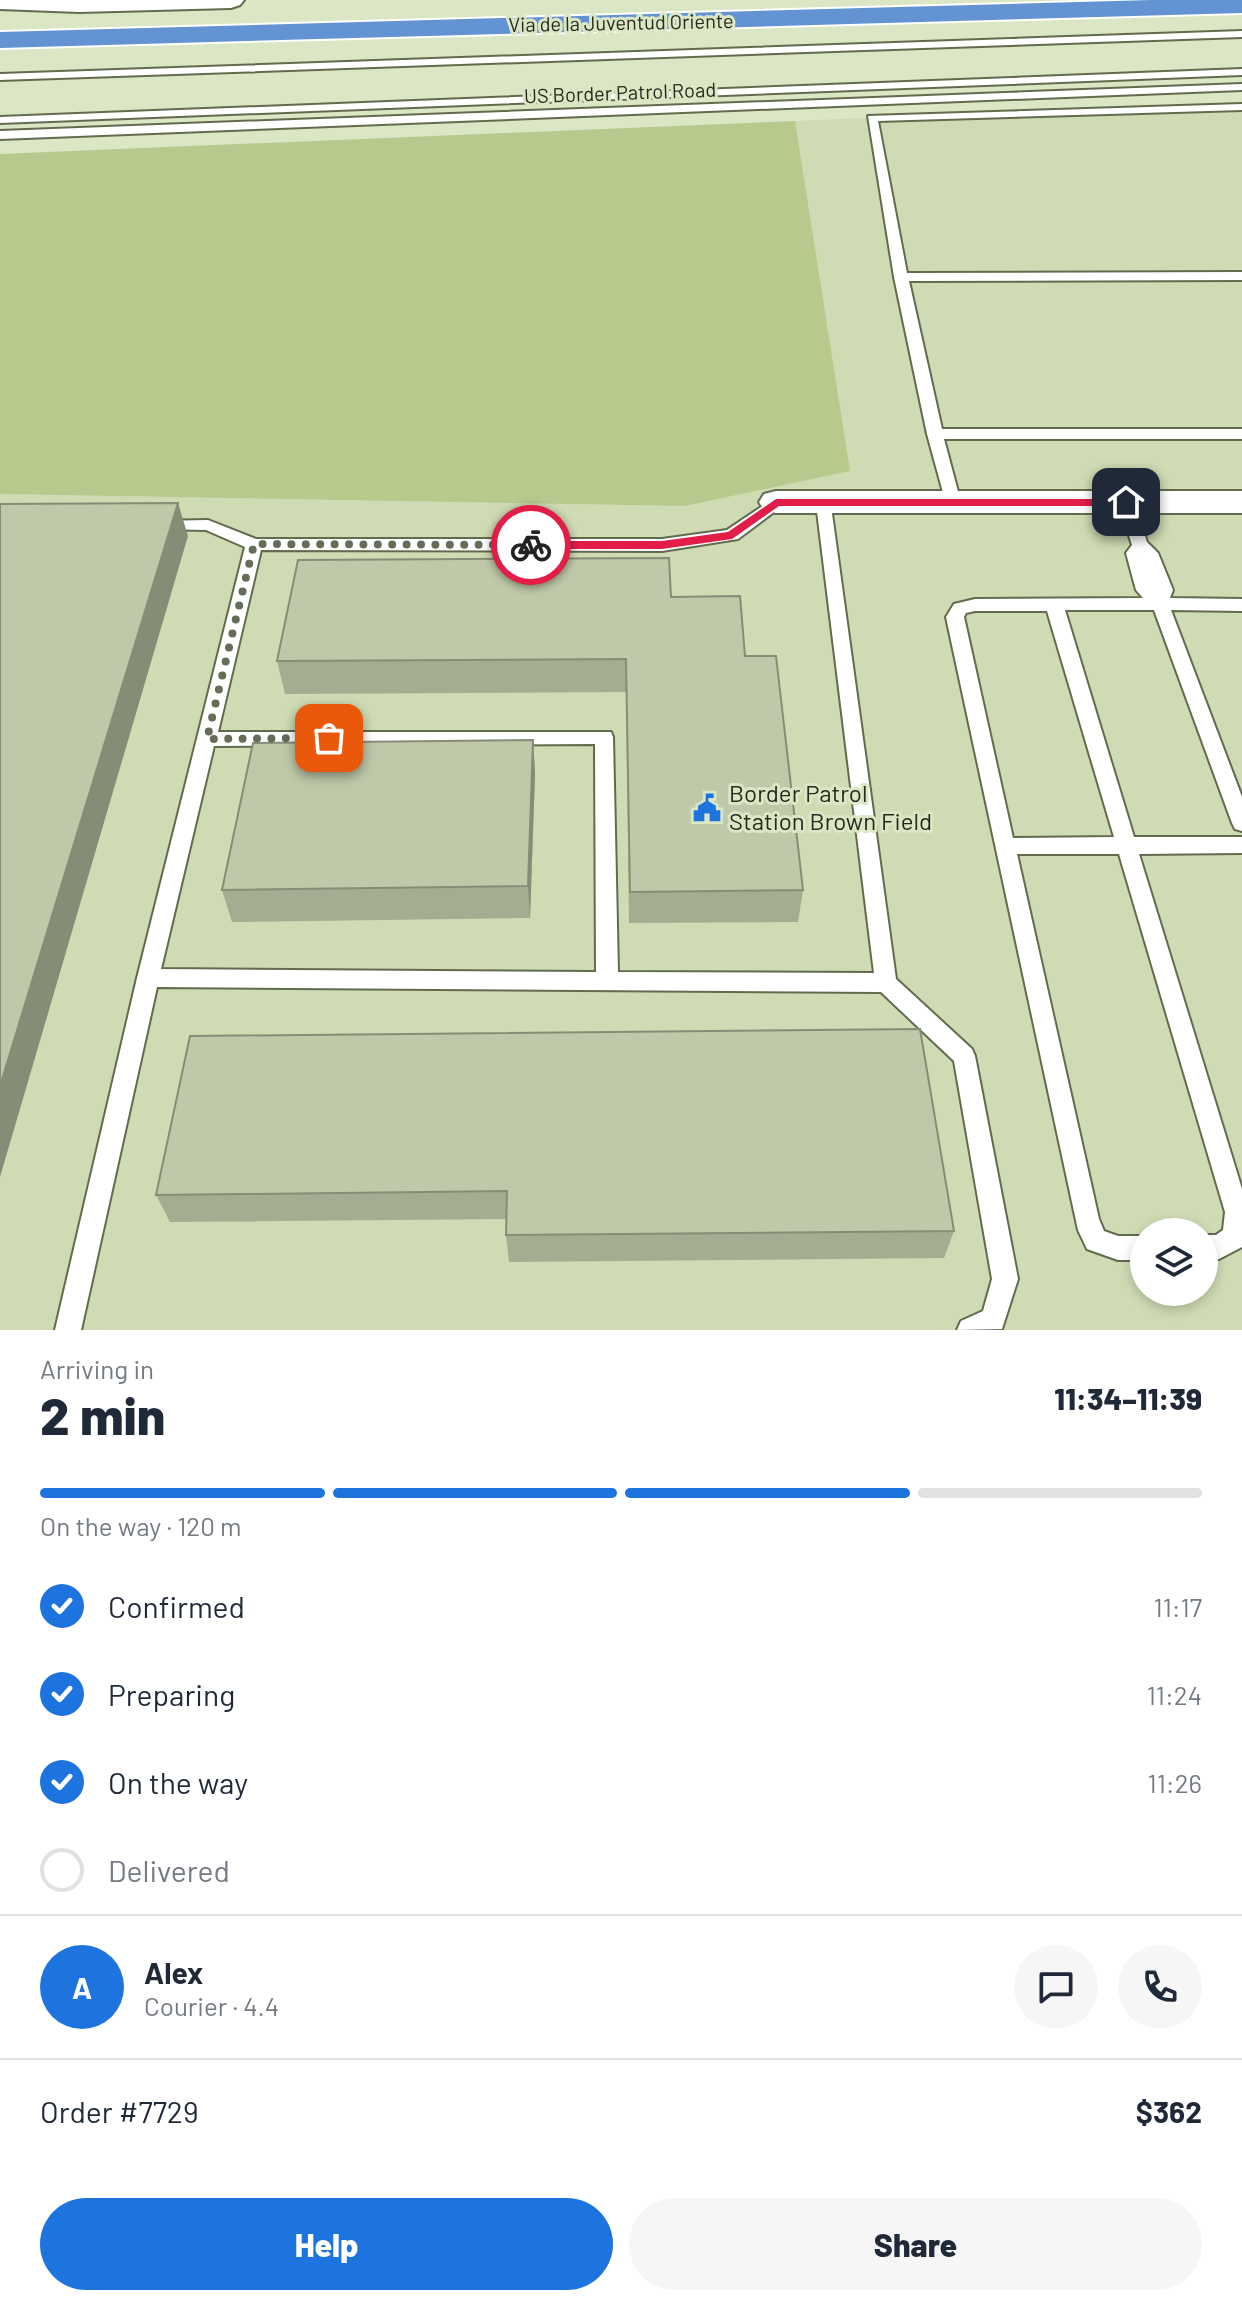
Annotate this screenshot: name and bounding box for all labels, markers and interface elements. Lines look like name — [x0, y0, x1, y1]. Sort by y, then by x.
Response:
street label: Via de la Juventud Oriente — [508, 8, 734, 36]
street label: US Border Patrol Road — [523, 77, 716, 107]
pin — [1092, 468, 1160, 536]
icon: home — [1104, 480, 1148, 524]
courier — [491, 505, 571, 585]
icon: bike — [509, 523, 553, 567]
pin — [295, 704, 363, 772]
icon: bag — [307, 716, 351, 760]
place label: Border Patrol Station Brown Field — [729, 778, 932, 835]
public building icon: Border Patrol Station Brown Field — [692, 793, 722, 823]
map controls — [1130, 1218, 1218, 1306]
button: layers — [1130, 1218, 1218, 1306]
text: Arriving in — [40, 1353, 154, 1384]
text: 11:34–11:39 — [1054, 1380, 1202, 1416]
text: 2 min — [40, 1383, 165, 1445]
text: On the way · 120 m — [40, 1510, 242, 1541]
icon: check — [40, 1584, 84, 1628]
text: Confirmed — [108, 1588, 245, 1624]
text: 11:17 — [1154, 1591, 1202, 1622]
icon: check — [40, 1672, 84, 1716]
text: Preparing — [108, 1676, 235, 1712]
text: 11:24 — [1147, 1679, 1202, 1710]
icon: check — [40, 1760, 84, 1804]
text: On the way — [108, 1764, 248, 1800]
text: 11:26 — [1148, 1767, 1202, 1798]
text: Delivered — [108, 1852, 230, 1888]
button: chat — [1014, 1945, 1098, 2029]
button: phone — [1118, 1945, 1202, 2029]
text: Alex — [144, 1954, 203, 1990]
text: A — [72, 1969, 92, 2005]
text: Courier · 4.4 — [144, 1990, 279, 2021]
text: Order #7729 — [40, 2093, 199, 2129]
text: $362 — [1136, 2093, 1202, 2129]
button: Help — [40, 2198, 613, 2290]
button: Share — [629, 2198, 1202, 2290]

